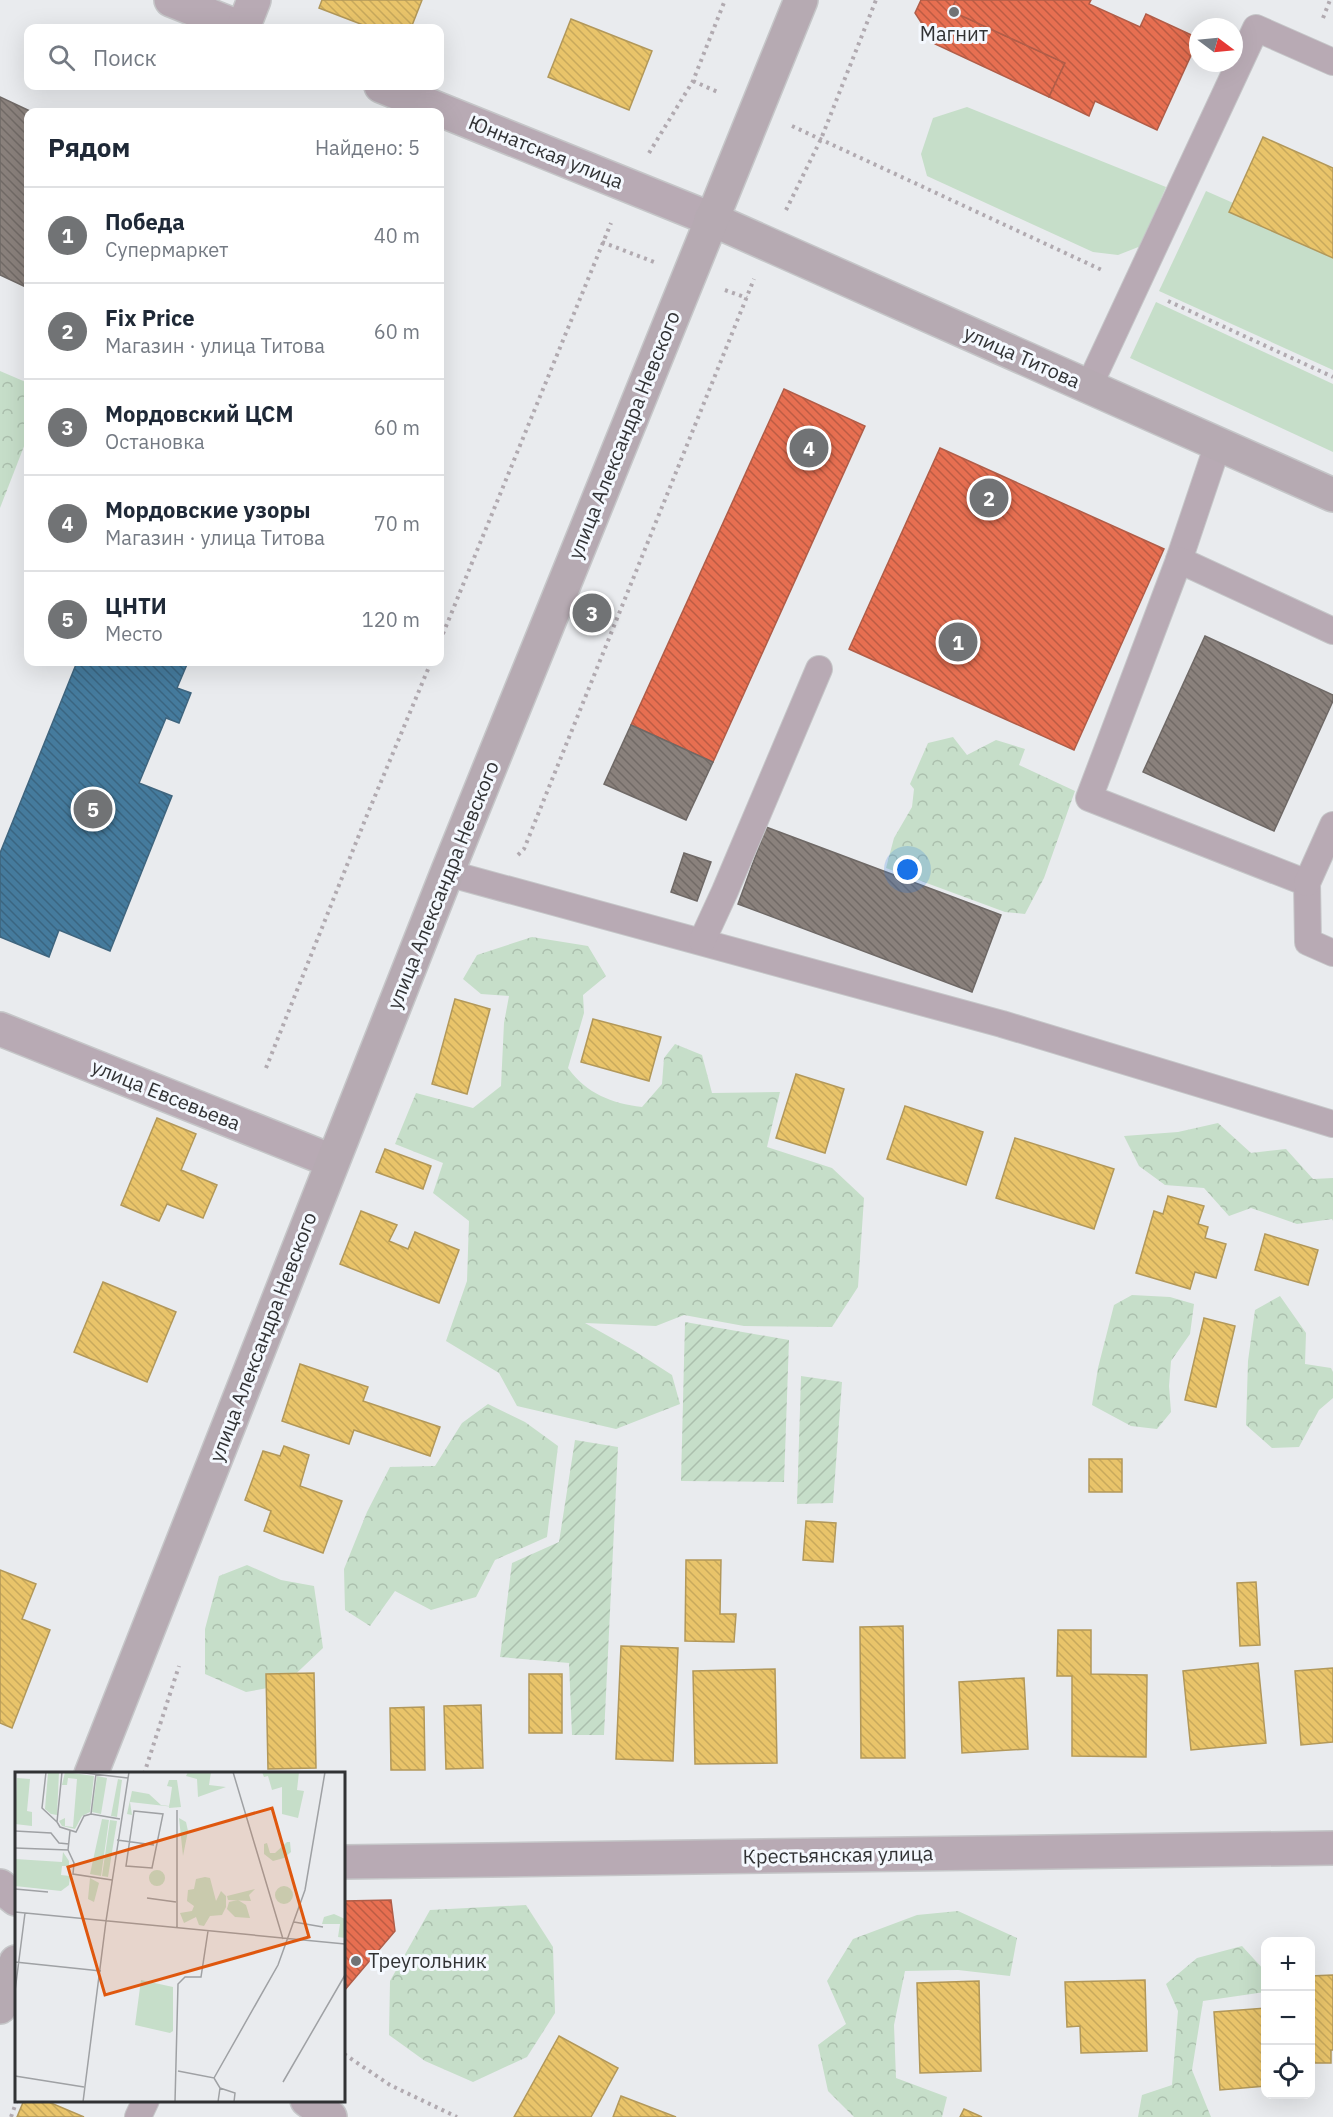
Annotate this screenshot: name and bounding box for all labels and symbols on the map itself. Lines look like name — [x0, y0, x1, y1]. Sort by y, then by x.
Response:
marker: Магнит — [947, 5, 961, 19]
north arrow — [1189, 18, 1243, 72]
place label: Магнит — [920, 20, 989, 47]
street label: Юннатская улица — [465, 108, 628, 195]
street label: улица Александра Невского — [561, 307, 686, 563]
street label: улица Титова — [960, 319, 1085, 394]
pin: 4 — [790, 426, 828, 470]
pin: 2 — [970, 476, 1008, 520]
pin: 3 — [572, 590, 612, 636]
pin: 1 — [938, 620, 978, 664]
street label: улица Александра Невского — [380, 757, 505, 1013]
pin: 5 — [74, 786, 112, 832]
your location — [893, 855, 922, 884]
street label: улица Евсевьева — [88, 1052, 245, 1137]
street label: улица Александра Невского — [202, 1208, 323, 1466]
inset map — [15, 1772, 345, 2102]
street label: Крестьянская улица — [742, 1839, 934, 1870]
place label: Треугольник — [368, 1947, 487, 1974]
marker: Треугольник — [349, 1954, 363, 1968]

